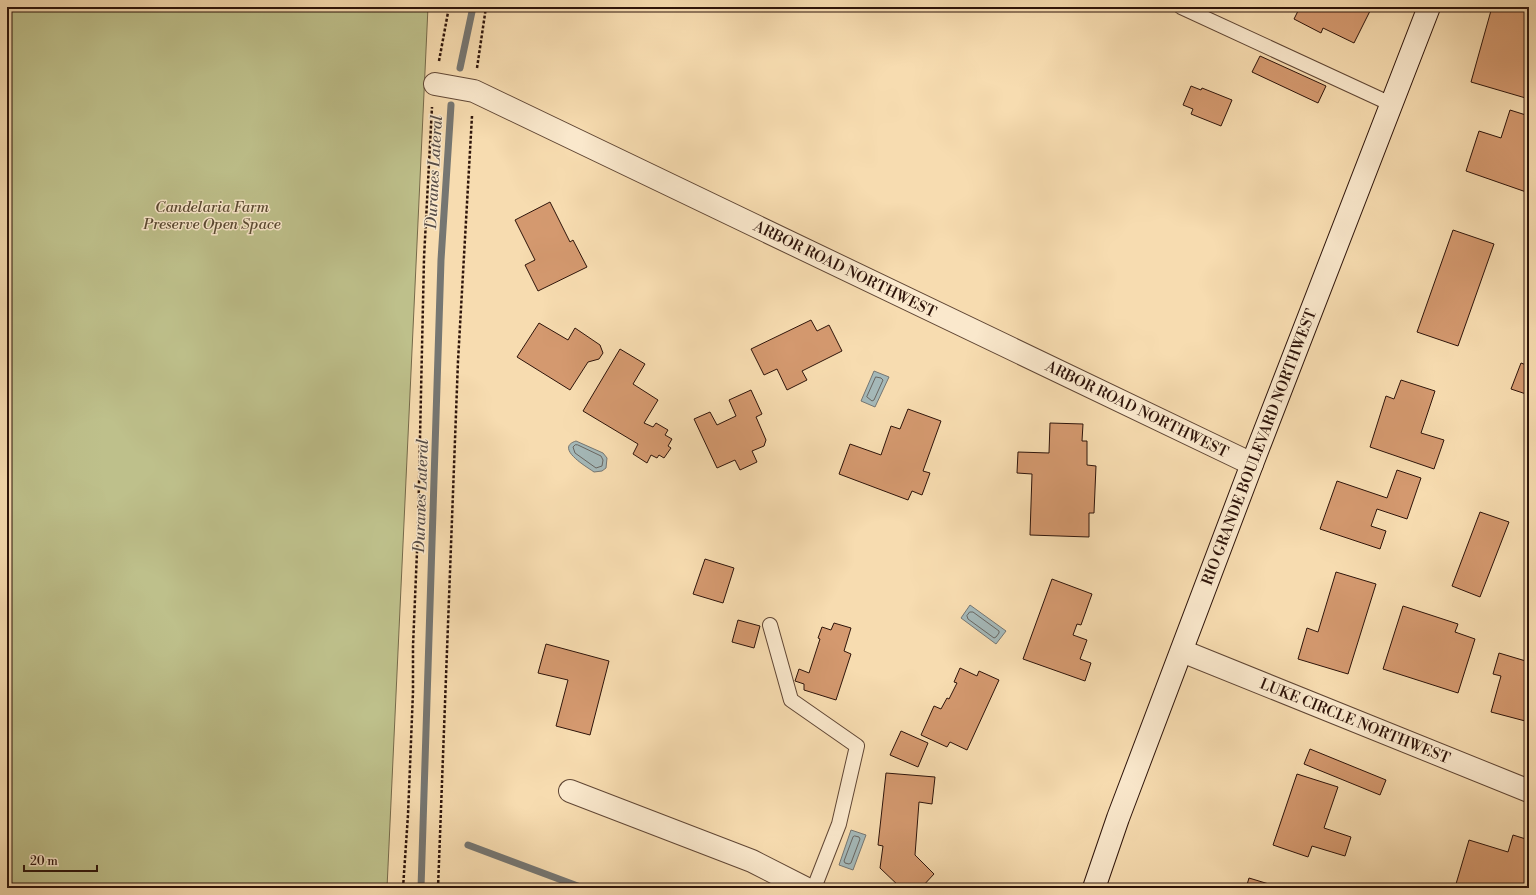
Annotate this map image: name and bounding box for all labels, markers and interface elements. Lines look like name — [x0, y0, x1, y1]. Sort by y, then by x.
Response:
water label: Duranes Lateral — [421, 114, 447, 230]
park label: Candelaria Farm Preserve Open Space — [142, 198, 281, 234]
street label: ARBOR ROAD NORTHWEST — [749, 216, 940, 322]
street label: RIO GRANDE BOULEVARD NORTHWEST — [1198, 306, 1321, 588]
street label: ARBOR ROAD NORTHWEST — [1041, 356, 1232, 462]
water label: Duranes Lateral — [409, 438, 433, 554]
street label: LUKE CIRCLE NORTHWEST — [1257, 675, 1453, 769]
scale bar — [24, 847, 97, 873]
text: 20 m — [30, 854, 58, 869]

